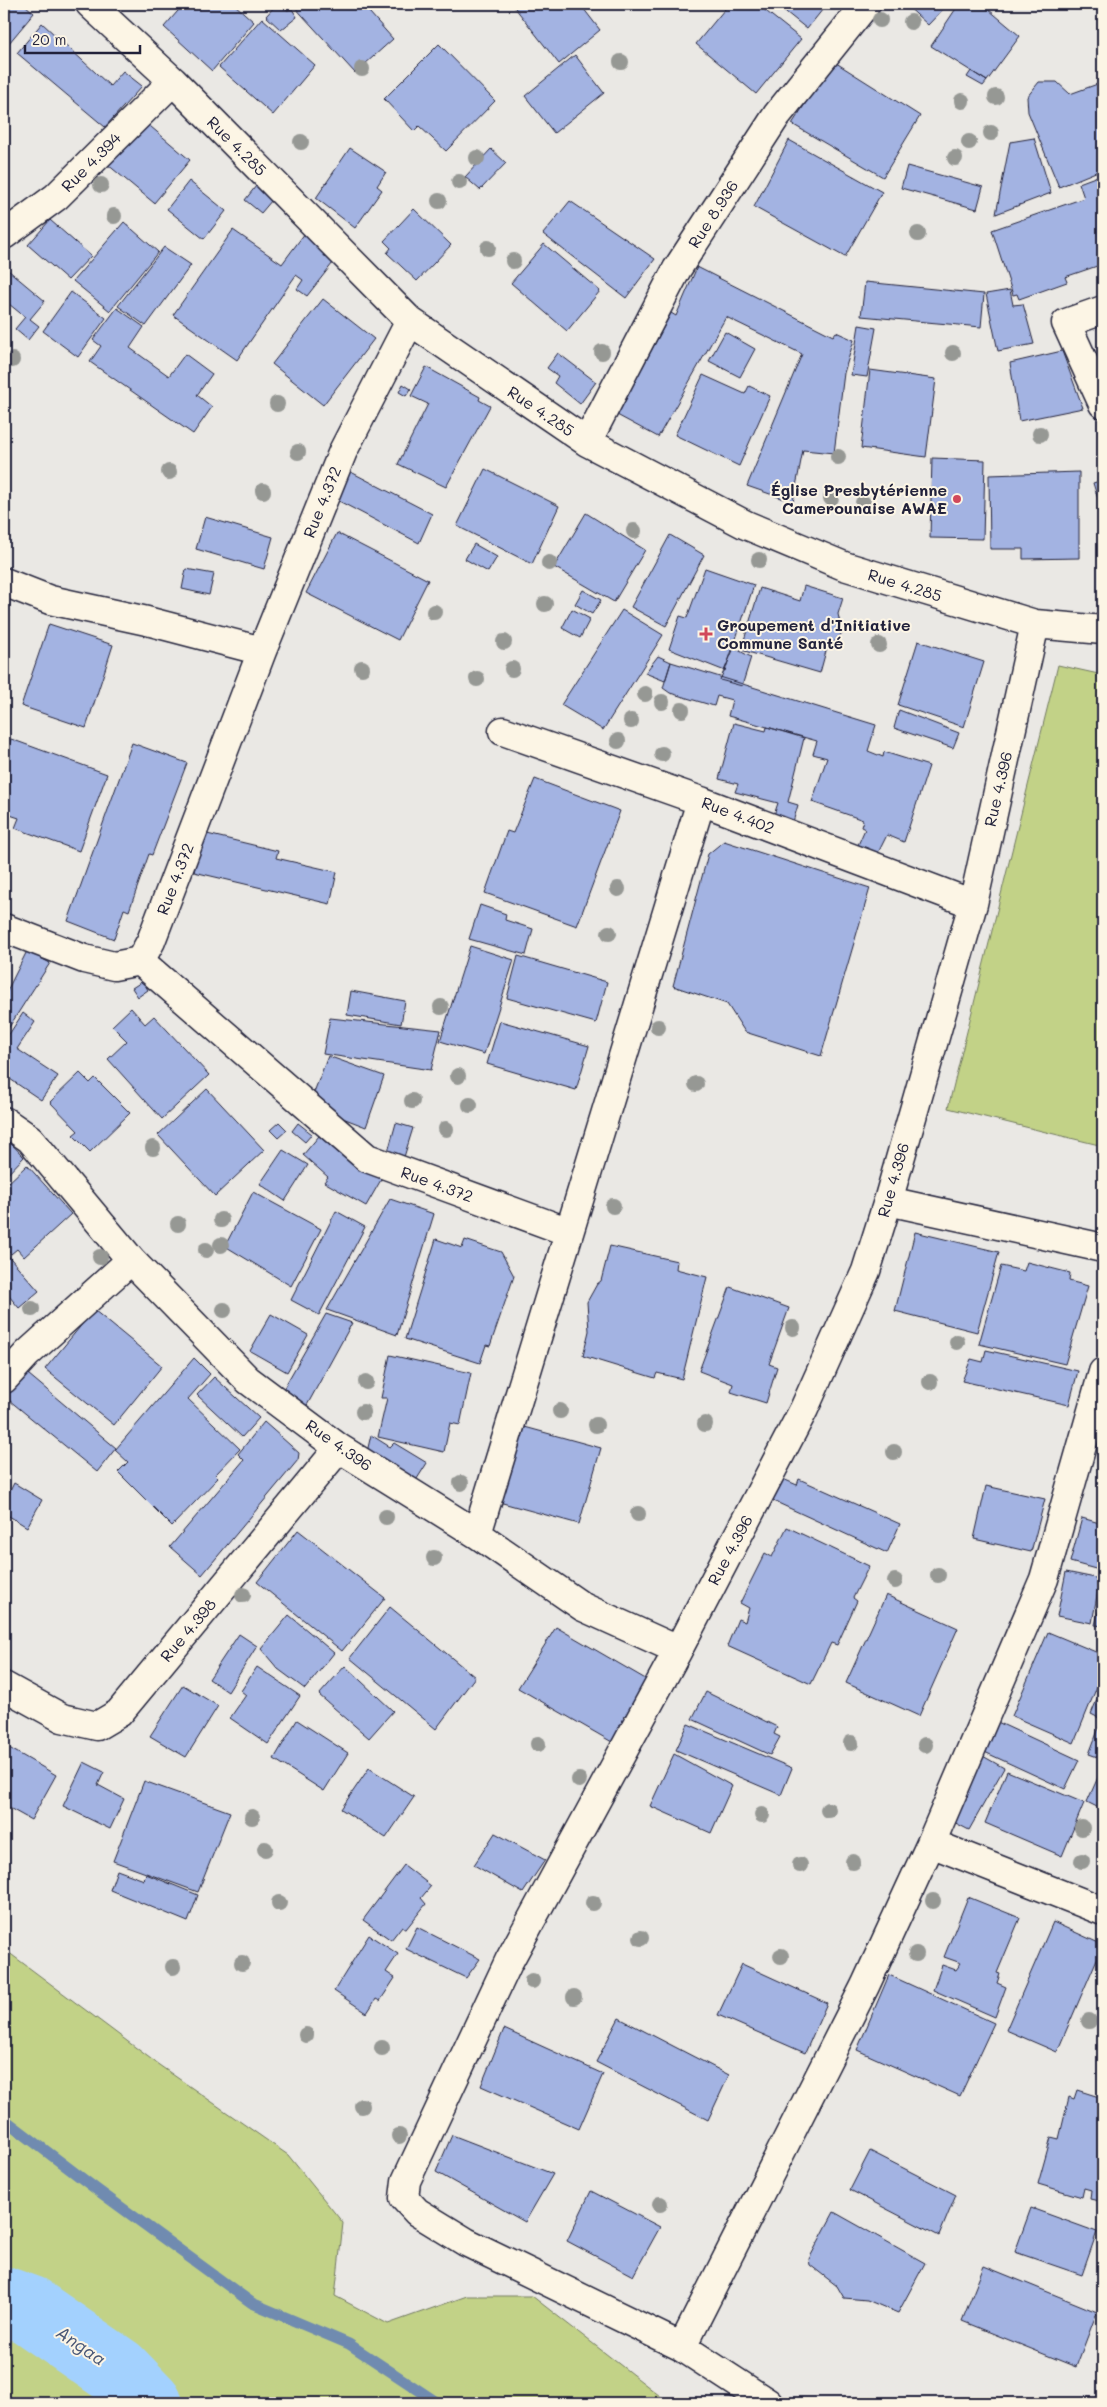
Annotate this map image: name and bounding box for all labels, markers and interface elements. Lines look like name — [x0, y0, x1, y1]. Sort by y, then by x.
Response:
scale bar — [25, 22, 140, 54]
text: 20 m — [32, 29, 66, 49]
street label: Rue 4.285 — [203, 111, 272, 180]
street label: Rue 4.394 — [56, 127, 126, 196]
street label: Rue 8.936 — [683, 176, 742, 252]
street label: Rue 4.285 — [504, 381, 579, 441]
street label: Rue 4.372 — [298, 463, 345, 541]
place label: Église Presbytérienne Camerounaise AWAE — [771, 479, 947, 518]
marker: Église Presbytérienne Camerounaise AWAE — [951, 493, 963, 505]
street label: Rue 4.285 — [866, 563, 945, 606]
place label: Groupement d'Initiative Commune Santé — [717, 614, 911, 653]
marker: Groupement d'Initiative Commune Santé — [699, 627, 713, 641]
street label: Rue 4.396 — [979, 749, 1016, 829]
street label: Rue 4.402 — [699, 791, 778, 838]
street label: Rue 4.372 — [151, 840, 198, 918]
street label: Rue 4.396 — [872, 1140, 913, 1220]
street label: Rue 4.372 — [398, 1161, 476, 1206]
street label: Rue 4.396 — [302, 1414, 377, 1475]
street label: Rue 4.396 — [702, 1511, 757, 1589]
street label: Rue 4.398 — [155, 1593, 221, 1666]
water label: Angaa — [52, 2320, 111, 2371]

